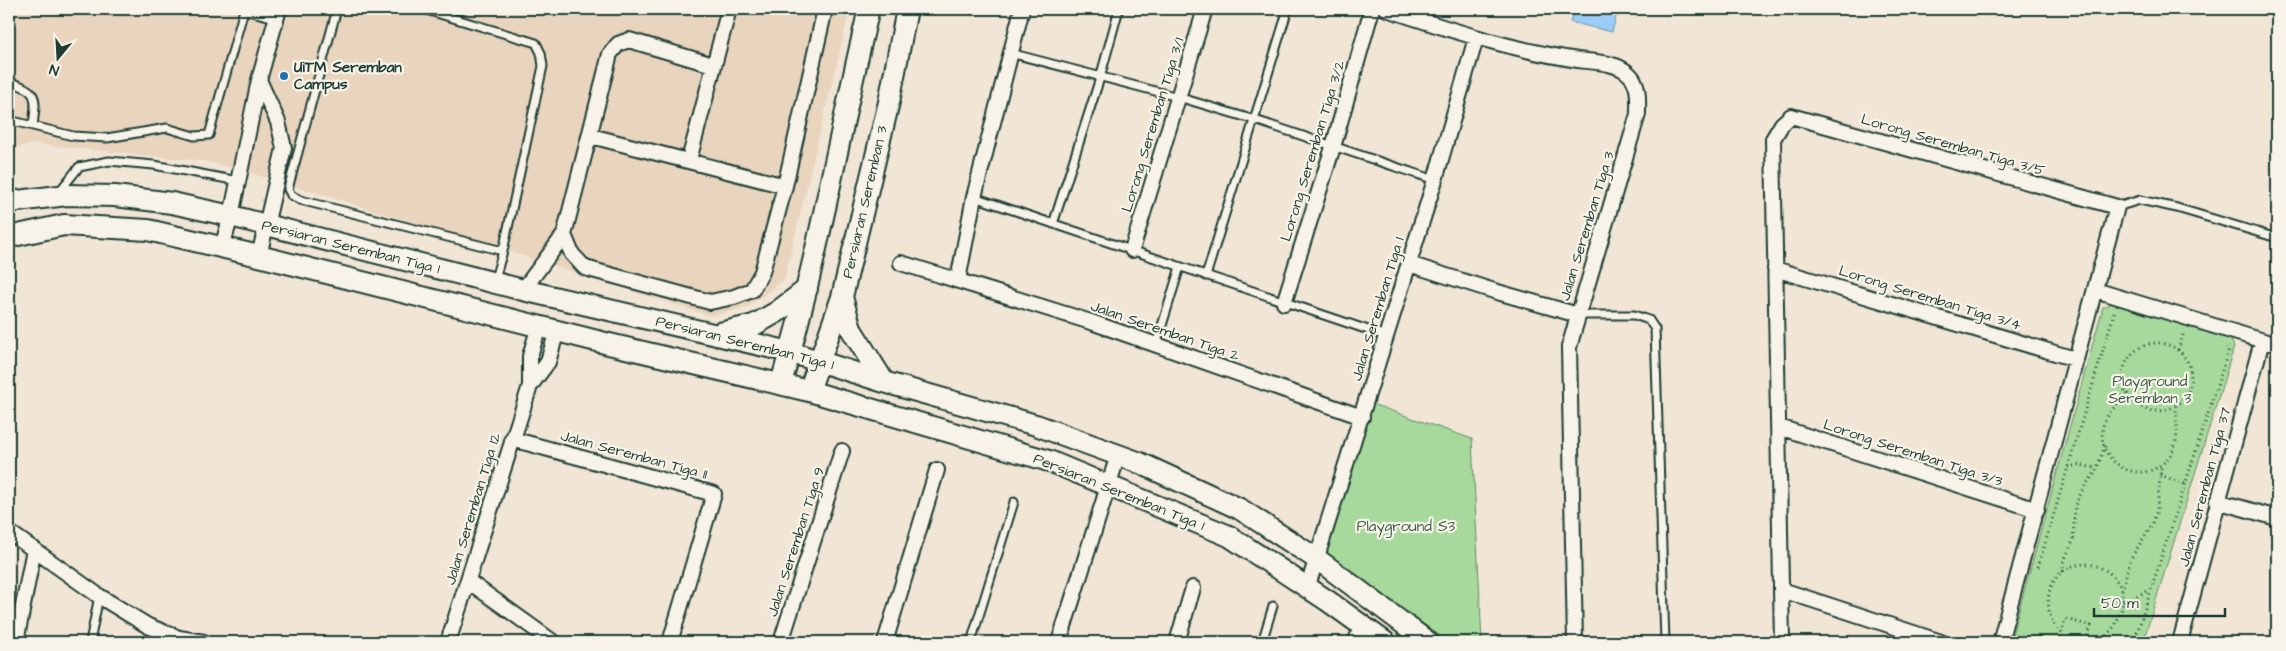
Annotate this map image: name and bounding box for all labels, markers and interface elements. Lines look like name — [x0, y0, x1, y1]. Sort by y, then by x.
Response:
north arrow — [32, 32, 82, 82]
street label: Lorong Seremban Tiga 3/1 — [1116, 35, 1191, 215]
place label: UiTM Seremban Campus — [294, 57, 402, 95]
text: N — [47, 58, 62, 80]
street label: Lorong Seremban Tiga 3/2 — [1275, 58, 1352, 244]
marker: UiTM Seremban Campus — [278, 70, 290, 82]
street label: Lorong Seremban Tiga 3/5 — [1858, 109, 2048, 182]
street label: Persiaran Seremban 3 — [837, 123, 893, 280]
street label: Jalan Seremban Tiga 3 — [1554, 148, 1621, 304]
street label: Persiaran Seremban Tiga 1 — [259, 215, 442, 280]
street label: Jalan Seremban Tiga 1 — [1346, 234, 1411, 384]
street label: Lorong Seremban Tiga 3/4 — [1836, 260, 2024, 337]
street label: Jalan Seremban Tiga 2 — [1087, 296, 1243, 367]
street label: Persiaran Seremban Tiga 1 — [653, 311, 836, 376]
park label: Playground Seremban 3 — [2108, 371, 2192, 409]
street label: Jalan Seremban Tiga 37 — [2174, 405, 2237, 569]
street label: Lorong Seremban Tiga 3/3 — [1820, 414, 2006, 493]
street label: Jalan Seremban Tiga 11 — [558, 425, 710, 486]
street label: Jalan Seremban Tiga 12 — [440, 430, 507, 588]
street label: Persiaran Seremban Tiga 1 — [1030, 448, 1208, 537]
street label: Jalan Seremban Tiga 9 — [762, 465, 831, 620]
park label: Playground S3 — [1357, 516, 1456, 538]
scale bar — [2094, 586, 2225, 618]
text: 50 m — [2101, 593, 2139, 614]

